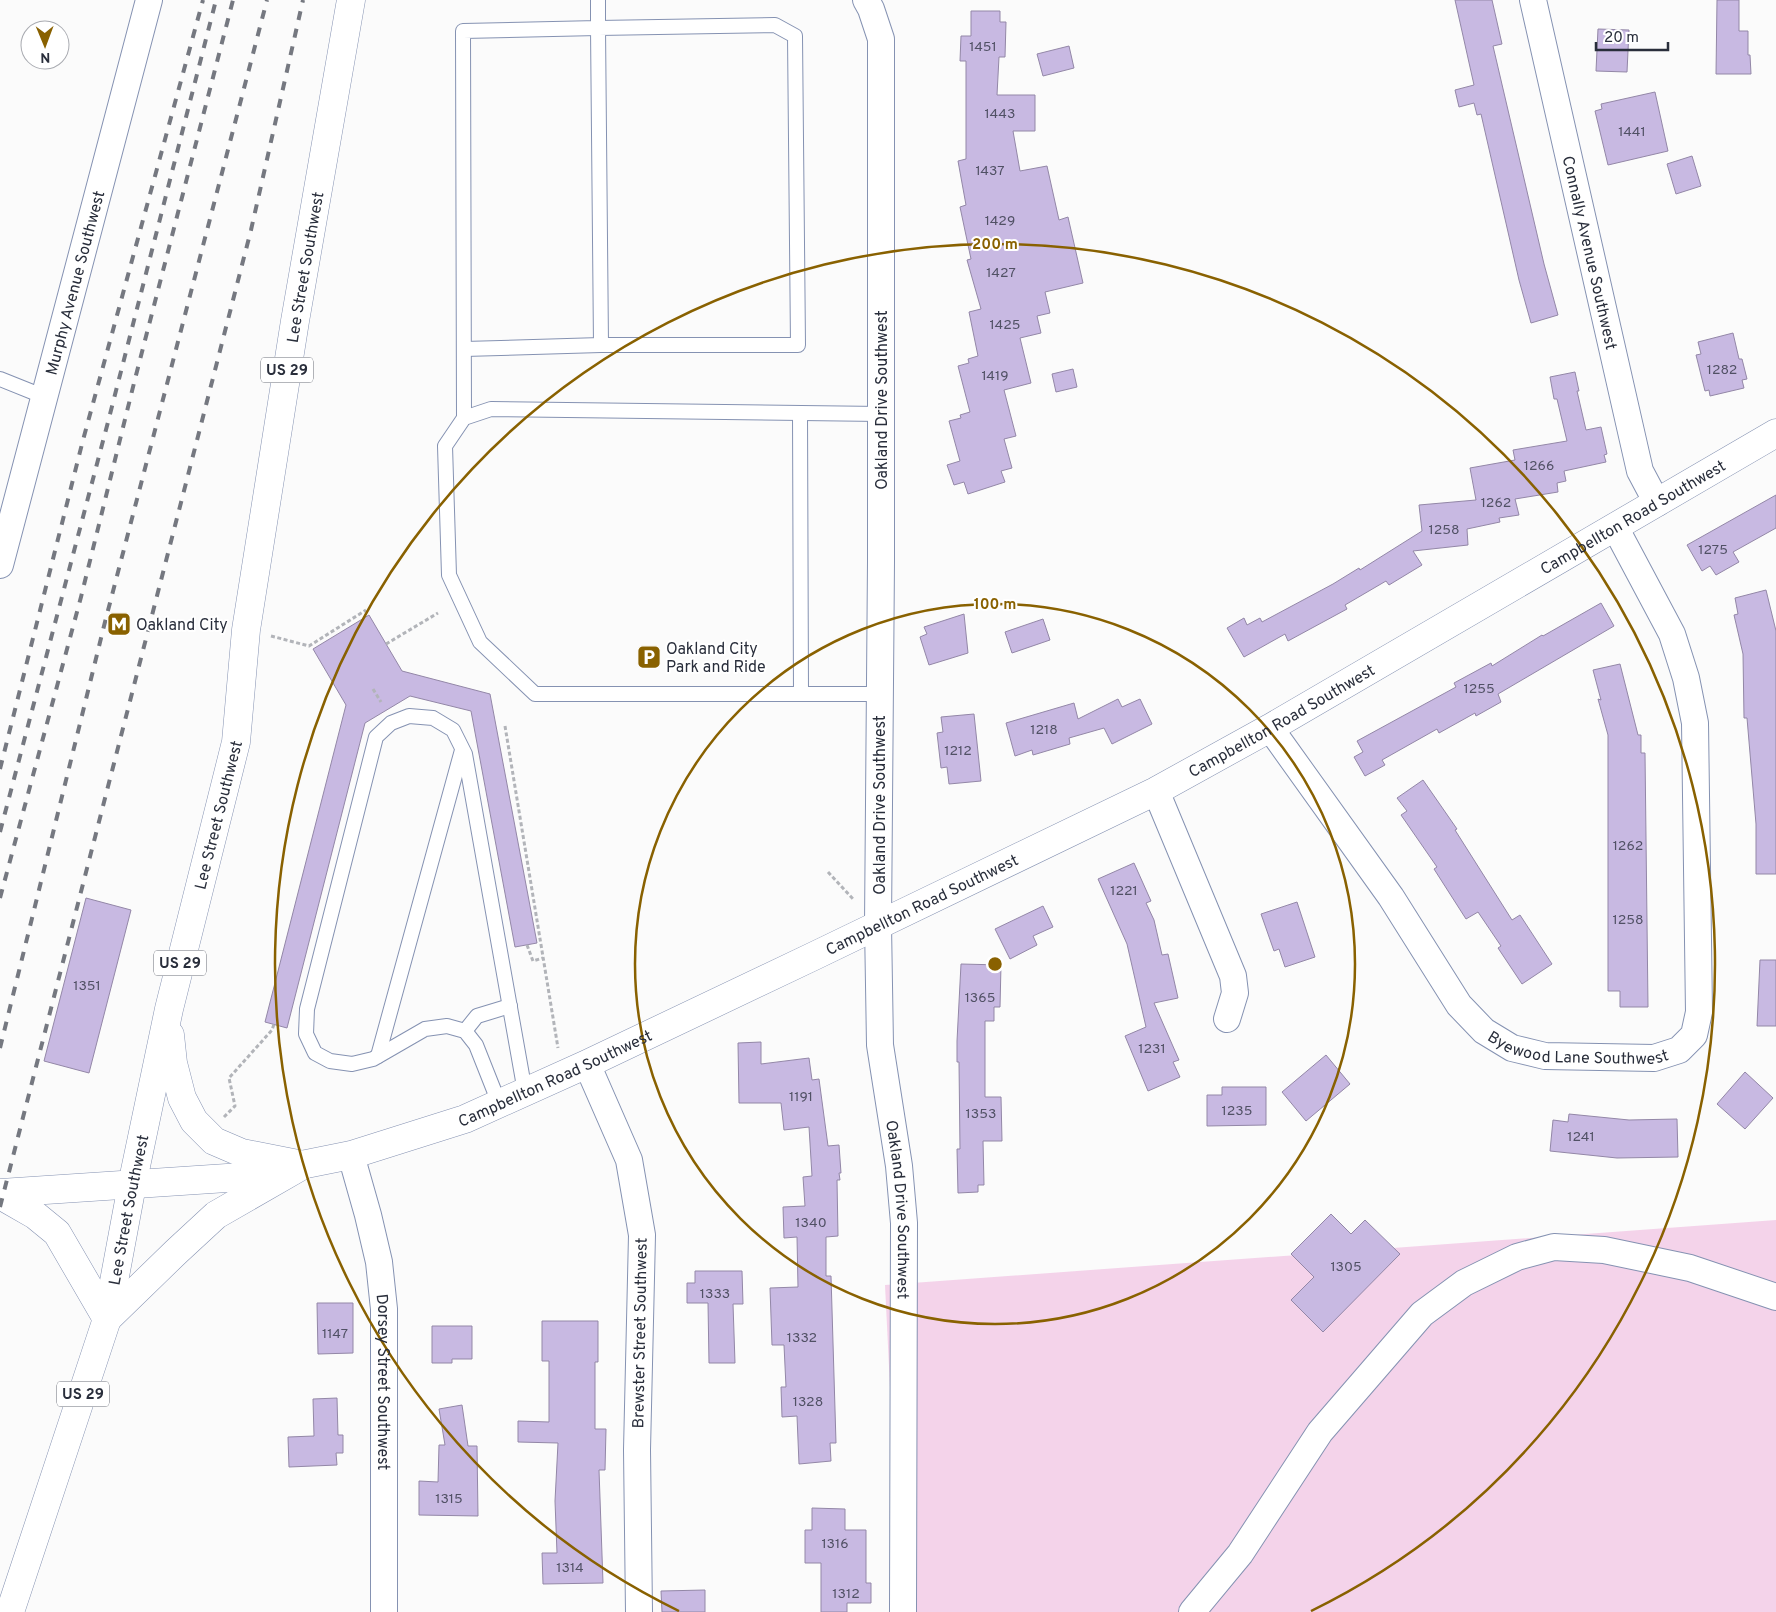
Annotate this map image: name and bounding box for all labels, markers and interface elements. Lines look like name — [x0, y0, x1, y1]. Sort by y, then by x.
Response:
north arrow — [20, 20, 70, 70]
scale bar — [1596, 20, 1668, 52]
text: 20 m — [1604, 29, 1639, 48]
house number: 1451 — [969, 39, 997, 56]
text: N — [40, 48, 50, 65]
house number: 1443 — [985, 106, 1015, 123]
house number: 1441 — [1618, 124, 1646, 141]
street label: Connally Avenue Southwest — [1557, 154, 1620, 352]
house number: 1437 — [975, 163, 1005, 180]
street label: Murphy Avenue Southwest — [42, 189, 110, 378]
street label: Lee Street Southwest — [284, 190, 329, 345]
house number: 1429 — [985, 213, 1015, 230]
text: 200 m — [972, 236, 1018, 255]
house number: 1427 — [986, 265, 1016, 282]
street label: Oakland Drive Southwest — [873, 310, 893, 490]
house number: 1425 — [990, 317, 1020, 334]
road number: US 29 — [261, 358, 313, 382]
house number: 1282 — [1707, 362, 1737, 379]
house number: 1419 — [981, 368, 1009, 385]
street label: Campbellton Road Southwest — [1537, 457, 1730, 580]
house number: 1266 — [1524, 458, 1554, 475]
house number: 1262 — [1481, 495, 1511, 512]
house number: 1258 — [1428, 522, 1460, 539]
house number: 1275 — [1698, 542, 1728, 559]
text: 100 m — [974, 596, 1016, 615]
metro station icon: Oakland City — [106, 611, 132, 637]
place label: Oakland City — [136, 616, 228, 636]
place label: Oakland City Park and Ride — [666, 640, 766, 678]
parking icon: Oakland City Park and Ride — [636, 644, 662, 670]
street label: Campbellton Road Southwest — [1185, 661, 1379, 783]
house number: 1255 — [1463, 681, 1495, 698]
street label: Oakland Drive Southwest — [871, 715, 891, 895]
house number: 1218 — [1030, 722, 1058, 739]
street label: Lee Street Southwest — [191, 739, 248, 892]
house number: 1212 — [944, 743, 972, 760]
house number: 1262 — [1613, 838, 1643, 855]
street label: Campbellton Road Southwest — [823, 851, 1022, 961]
house number: 1221 — [1110, 883, 1138, 900]
house number: 1258 — [1612, 912, 1644, 929]
road number: US 29 — [154, 950, 206, 976]
centre of rings — [986, 955, 1004, 973]
house number: 1351 — [73, 978, 101, 995]
house number: 1365 — [965, 990, 995, 1007]
street label: Campbellton Road Southwest — [456, 1026, 656, 1133]
street label: Byewood Lane Southwest — [1483, 1028, 1671, 1070]
house number: 1231 — [1138, 1041, 1166, 1058]
house number: 1191 — [789, 1089, 813, 1106]
house number: 1235 — [1222, 1103, 1252, 1120]
house number: 1353 — [966, 1106, 996, 1123]
street label: Oakland Drive Southwest — [880, 1119, 912, 1299]
house number: 1241 — [1567, 1129, 1595, 1146]
street label: Lee Street Southwest — [106, 1133, 154, 1287]
house number: 1340 — [795, 1215, 827, 1232]
street label: Brewster Street Southwest — [629, 1237, 653, 1429]
house number: 1305 — [1330, 1259, 1362, 1276]
house number: 1333 — [700, 1286, 730, 1303]
street label: Dorsey Street Southwest — [370, 1293, 392, 1470]
house number: 1147 — [322, 1326, 348, 1343]
house number: 1332 — [787, 1330, 817, 1347]
road number: US 29 — [57, 1382, 109, 1406]
house number: 1328 — [793, 1394, 823, 1411]
house number: 1315 — [435, 1491, 463, 1508]
house number: 1316 — [821, 1536, 849, 1553]
house number: 1314 — [556, 1560, 584, 1577]
house number: 1312 — [832, 1586, 860, 1603]

